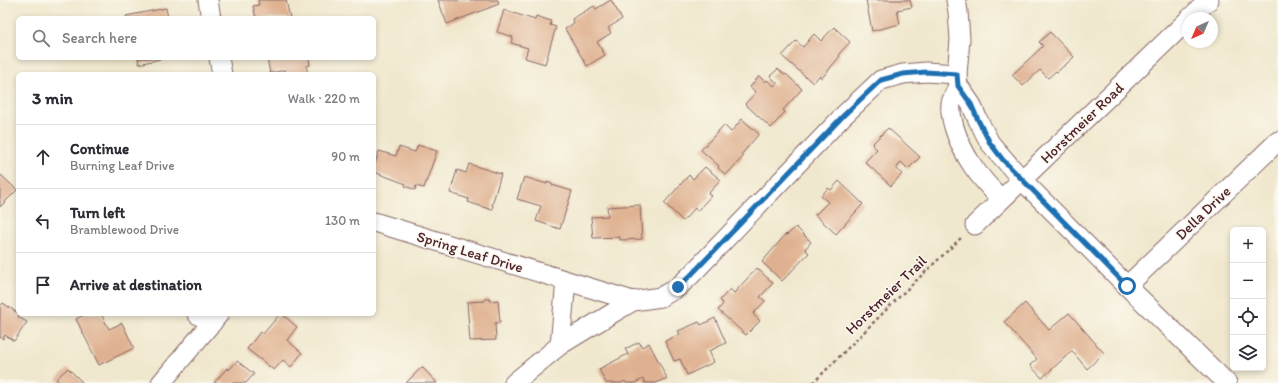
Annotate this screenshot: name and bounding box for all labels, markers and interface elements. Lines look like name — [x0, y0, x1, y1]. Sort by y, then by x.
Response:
north arrow — [1182, 12, 1218, 48]
search box — [16, 16, 376, 60]
icon: search — [30, 27, 52, 49]
text: Search here — [62, 29, 137, 47]
street label: Horstmeier Road — [1037, 79, 1127, 167]
text: 3 min — [32, 88, 73, 108]
text: Walk · 220 m — [288, 91, 360, 106]
text: Continue — [70, 140, 129, 158]
icon: ahead — [32, 146, 54, 168]
text: 90 m — [331, 149, 360, 164]
text: Burning Leaf Drive — [70, 158, 174, 173]
street label: Della Drive — [1172, 182, 1234, 244]
text: Turn left — [70, 204, 125, 222]
icon: left — [32, 210, 54, 232]
text: 130 m — [325, 213, 360, 228]
text: Bramblewood Drive — [70, 222, 179, 237]
street label: Spring Leaf Drive — [415, 227, 525, 277]
map controls — [1230, 227, 1266, 371]
button: + — [1230, 227, 1266, 263]
street label: Horstmeier Trail — [842, 251, 931, 338]
button: − — [1230, 263, 1266, 299]
icon: arrive — [32, 274, 54, 296]
text: Arrive at destination — [70, 276, 202, 294]
route start — [1118, 277, 1136, 295]
route end — [669, 278, 687, 296]
button: locate — [1230, 299, 1266, 335]
button: layers — [1230, 335, 1266, 371]

